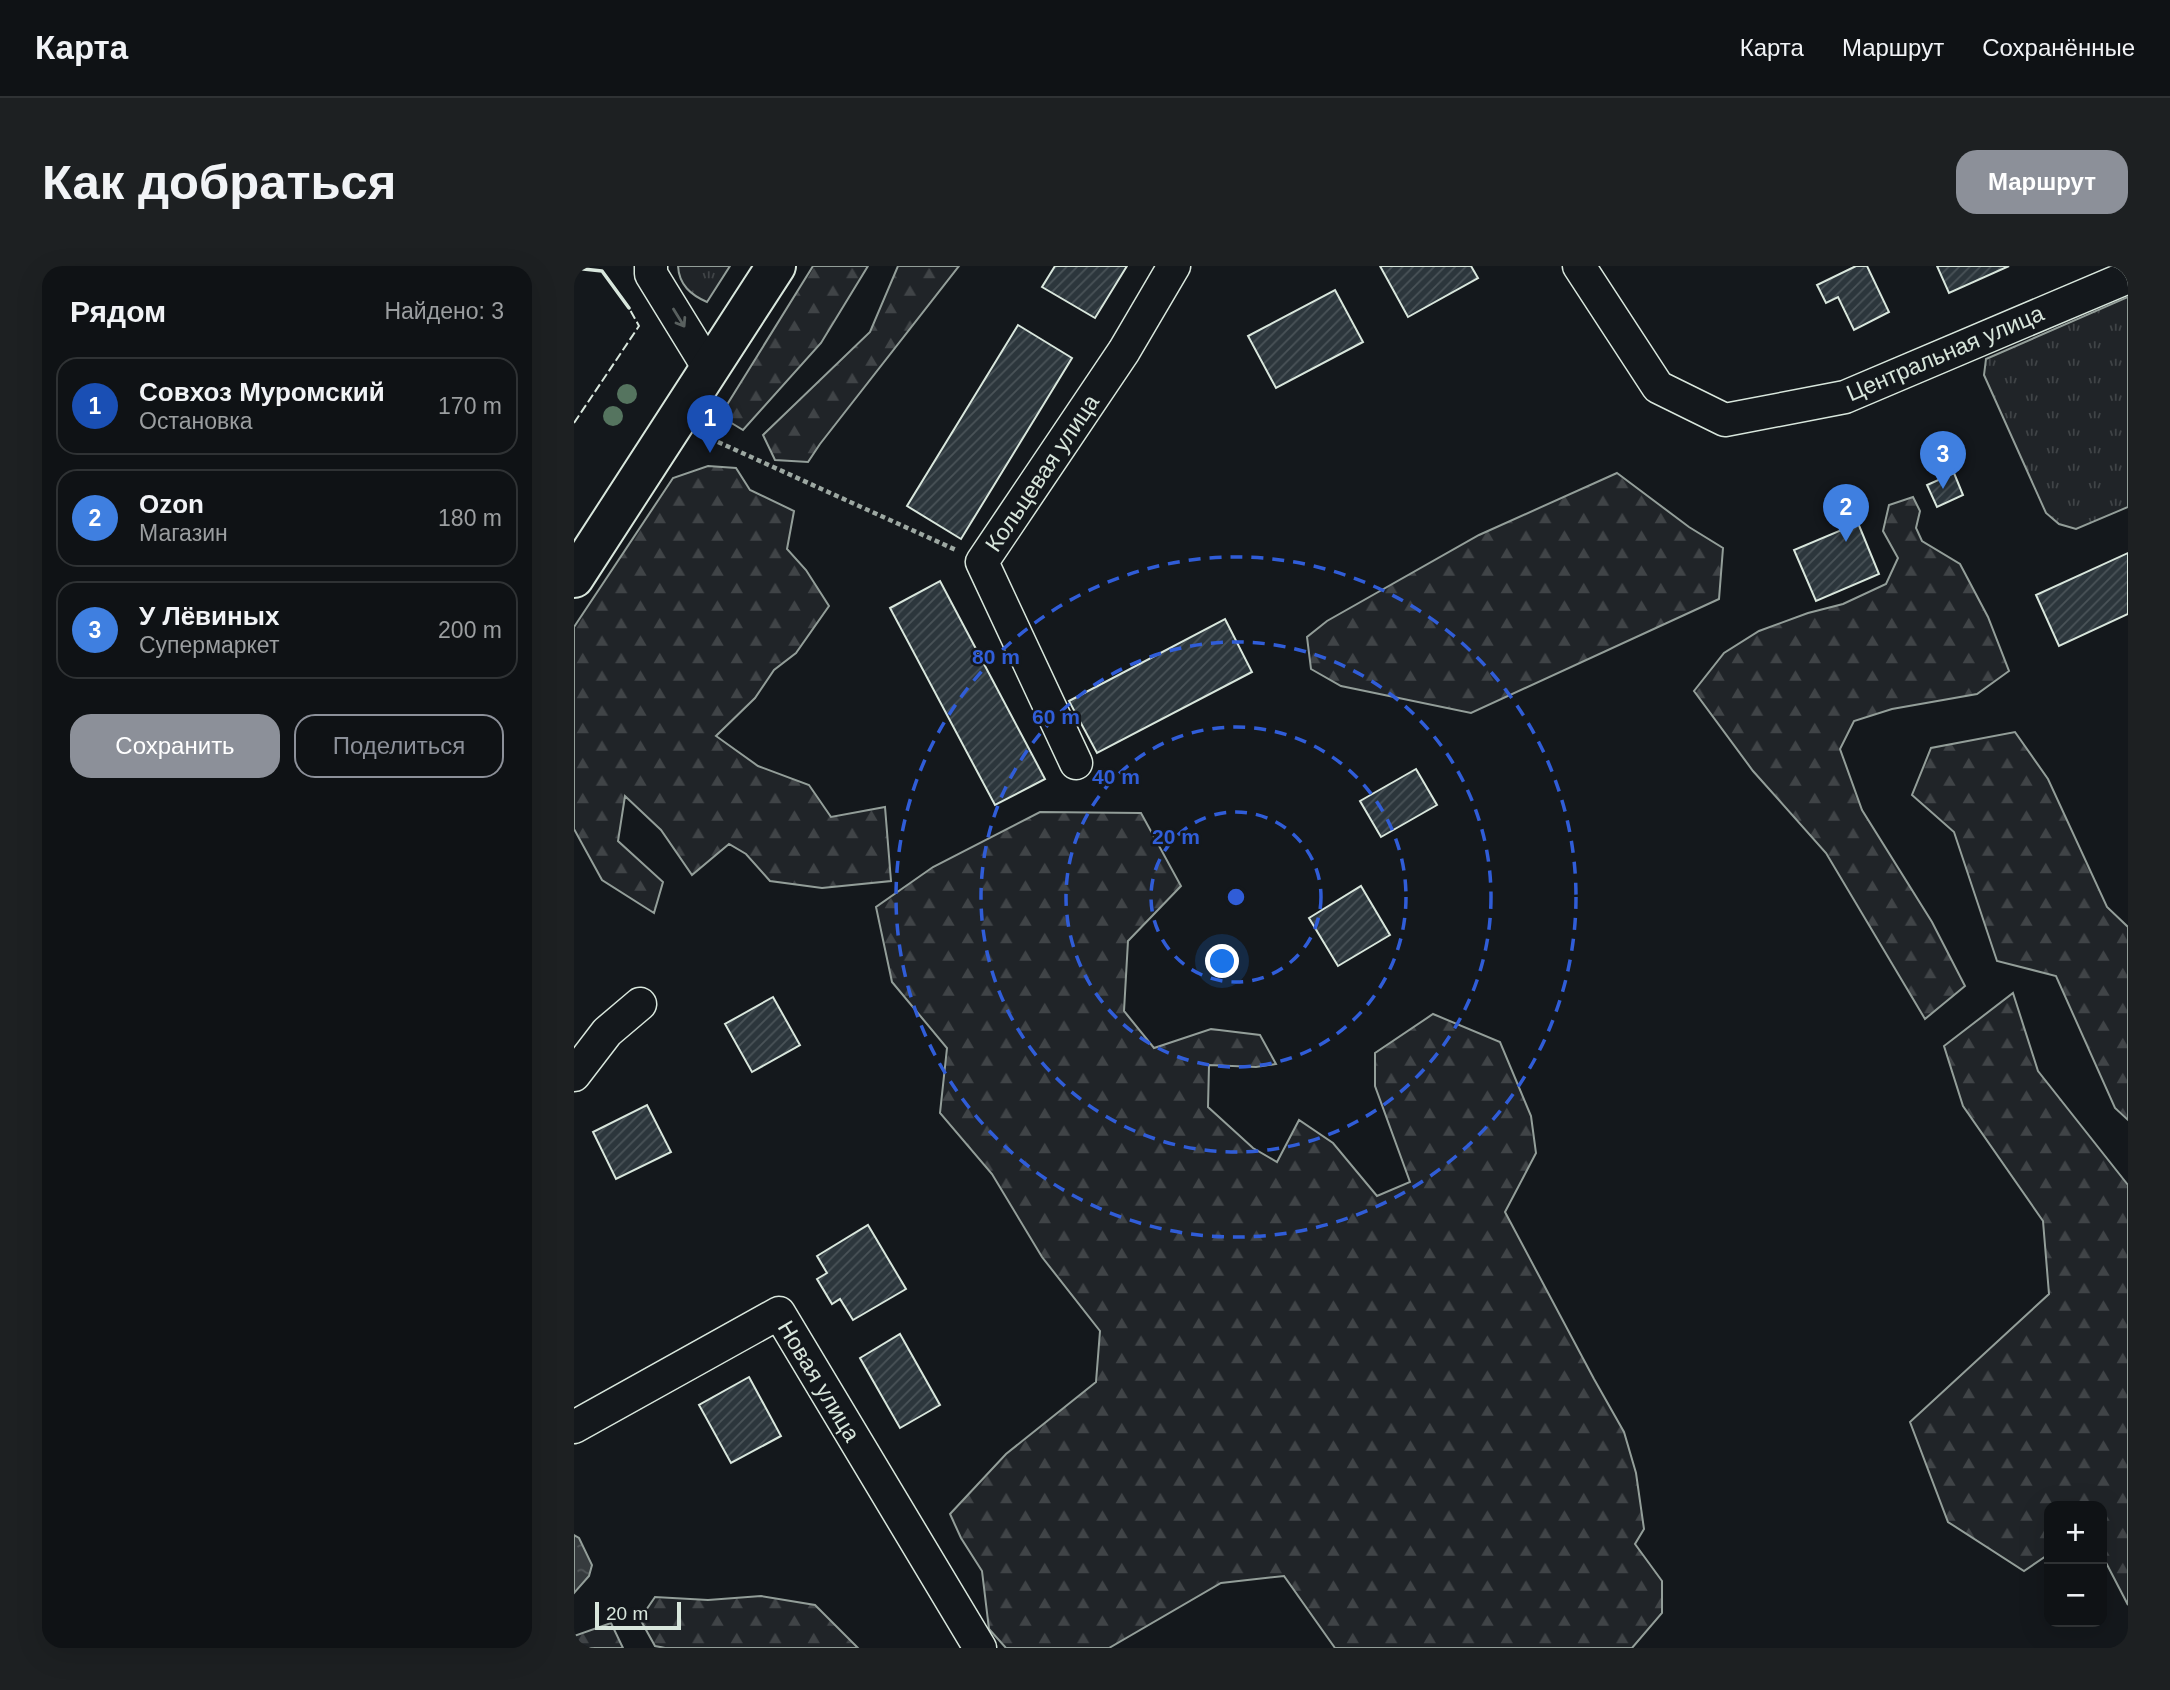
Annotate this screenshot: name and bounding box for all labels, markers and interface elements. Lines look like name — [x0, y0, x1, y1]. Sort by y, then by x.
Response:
text: Карта — [35, 29, 128, 66]
text: Карта — [1740, 34, 1804, 61]
text: Маршрут — [1842, 34, 1944, 61]
text: Сохранённые — [1982, 34, 2135, 61]
button: Маршрут — [1956, 150, 2128, 214]
text: Как добраться — [42, 155, 396, 209]
text: Рядом — [70, 295, 166, 328]
text: Найдено: 3 — [384, 298, 504, 324]
street label: Центральная улица — [1843, 300, 2048, 406]
one-way arrow — [672, 308, 686, 328]
text: Совхоз Муромский — [139, 377, 385, 407]
street label: Кольцевая улица — [980, 389, 1104, 556]
text: 1 — [89, 393, 101, 419]
text: 170 m — [438, 393, 502, 419]
pin: 1 — [687, 395, 733, 453]
text: Остановка — [139, 408, 253, 434]
pin: 3 — [1920, 431, 1966, 489]
pin: 2 — [1823, 484, 1869, 542]
text: Ozon — [139, 489, 204, 519]
text: 2 — [89, 505, 101, 531]
text: 180 m — [438, 505, 502, 531]
text: Магазин — [139, 520, 228, 546]
text: У Лёвиных — [139, 601, 279, 631]
text: 3 — [89, 617, 101, 643]
text: 200 m — [438, 617, 502, 643]
text: Супермаркет — [139, 632, 279, 658]
text: 80 m — [972, 645, 1020, 668]
text: 60 m — [1032, 705, 1080, 728]
button: Сохранить — [70, 714, 280, 778]
button: Поделиться — [294, 714, 504, 778]
text: 40 m — [1092, 765, 1140, 788]
text: 20 m — [1152, 825, 1200, 848]
centre of rings — [1224, 885, 1248, 909]
your location — [1205, 944, 1239, 978]
street label: Новая улица — [773, 1316, 865, 1446]
map controls — [2044, 1501, 2107, 1627]
button: + — [2044, 1501, 2107, 1564]
button: − — [2044, 1564, 2107, 1627]
scale bar — [595, 1599, 681, 1631]
text: 20 m — [606, 1603, 648, 1624]

